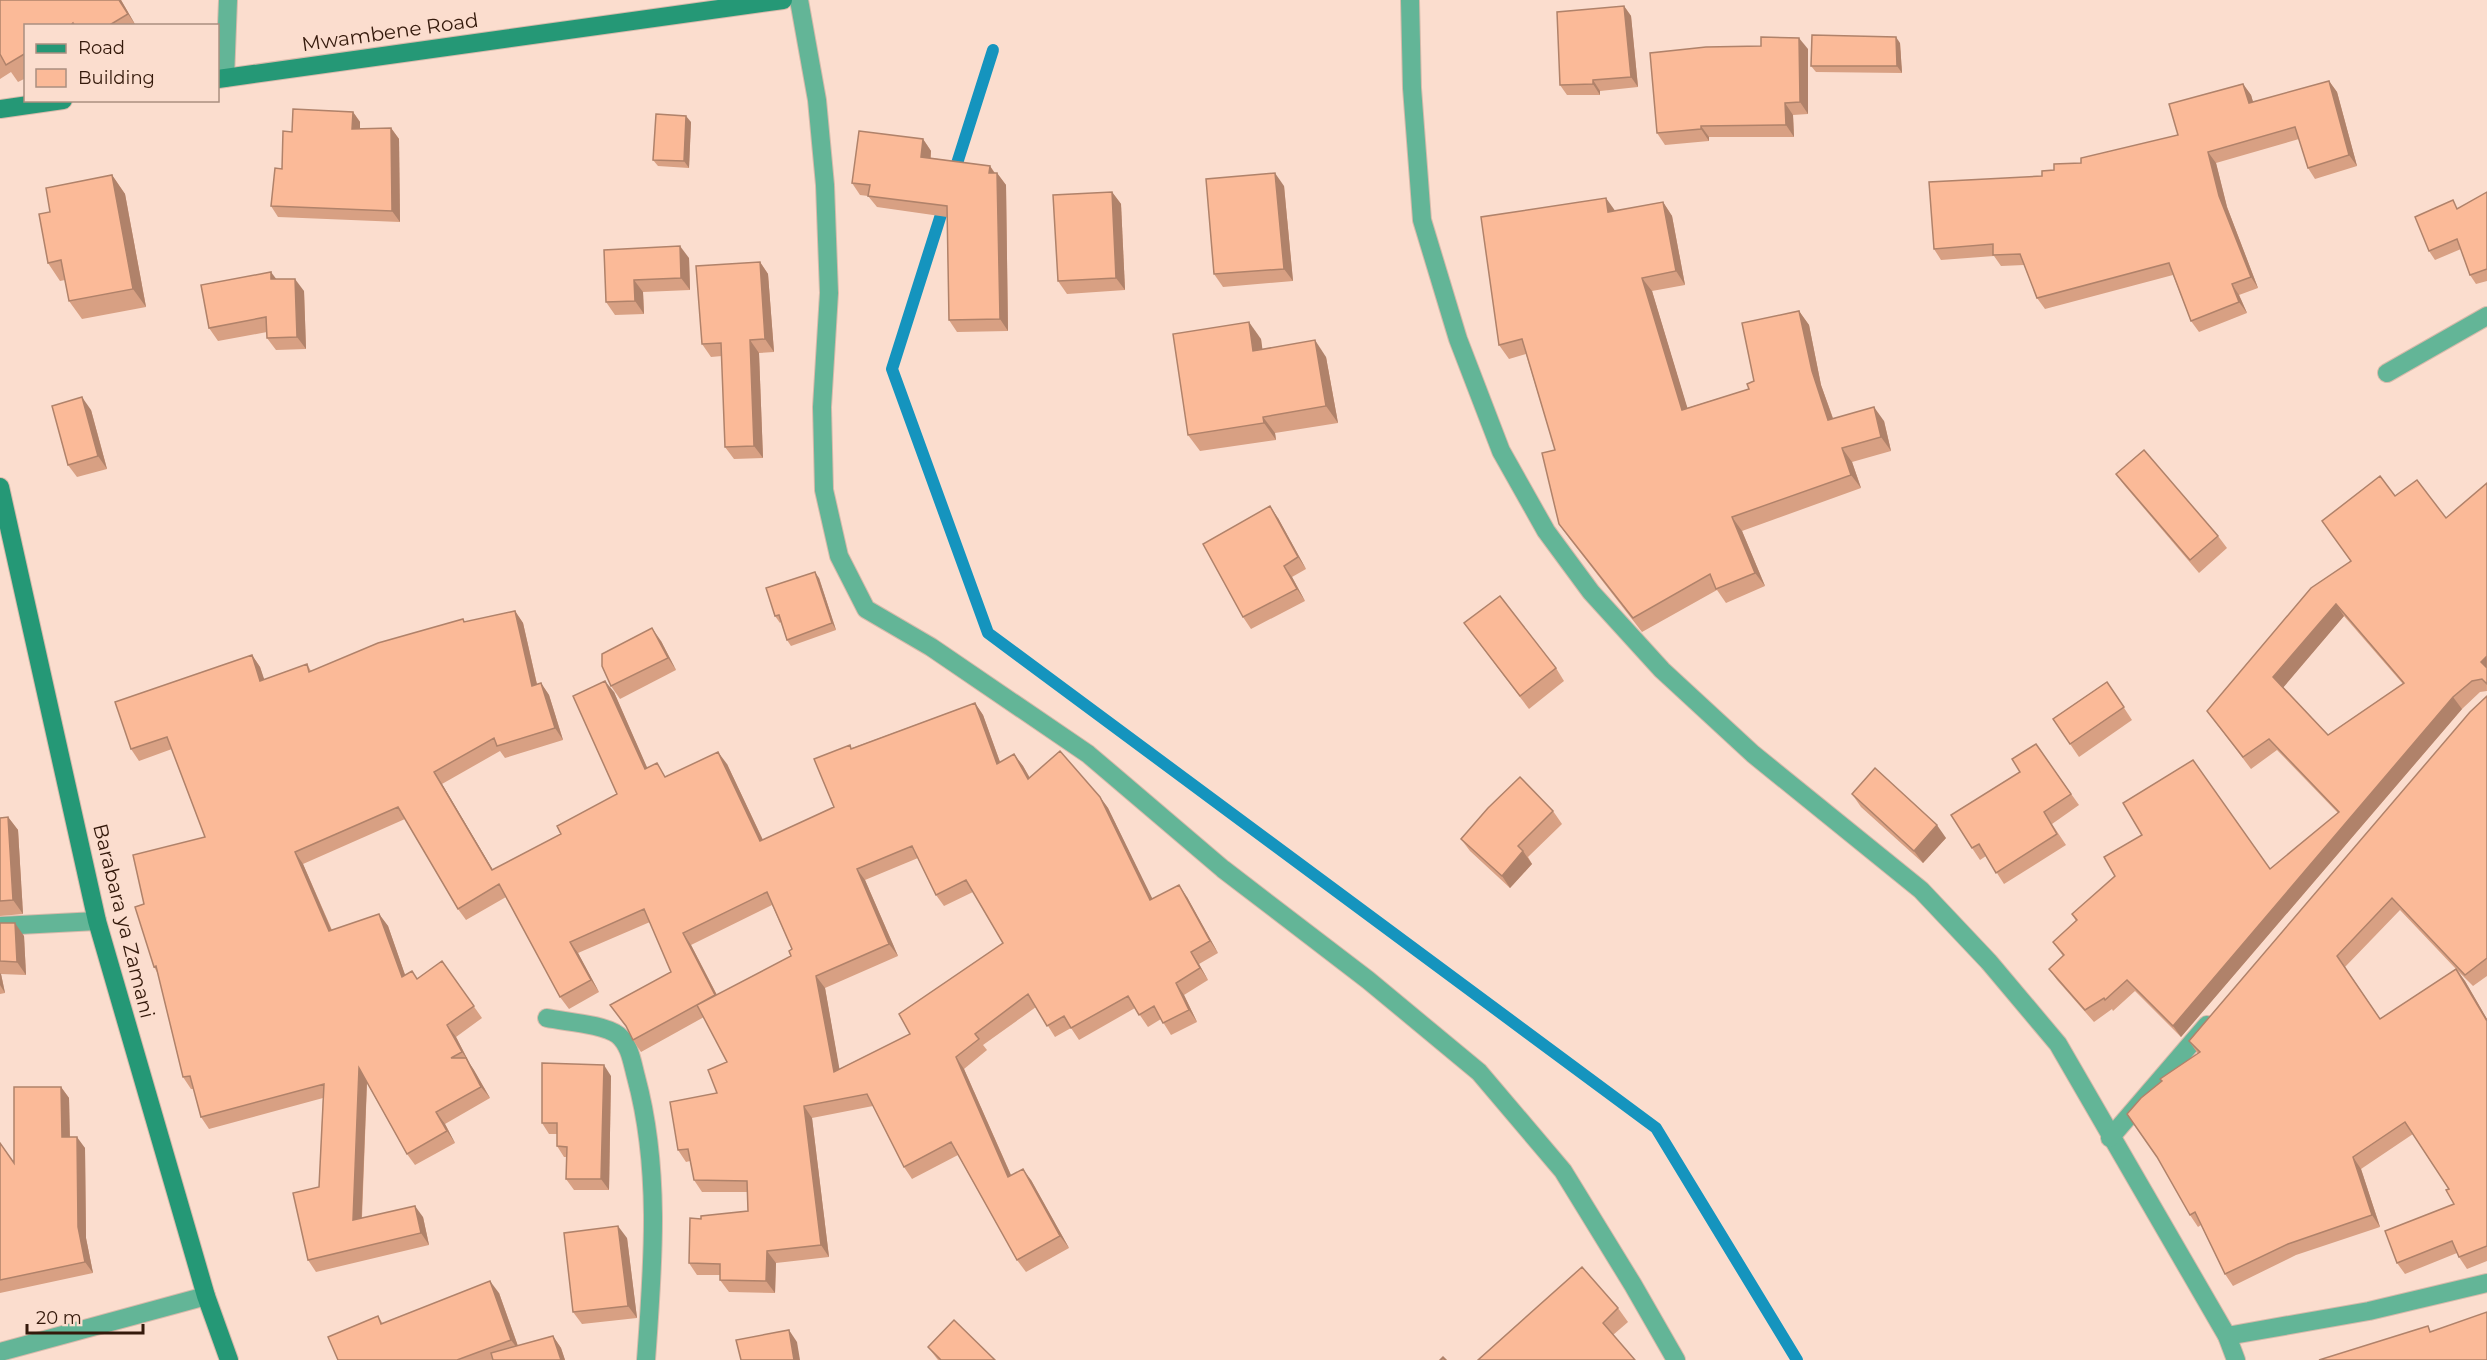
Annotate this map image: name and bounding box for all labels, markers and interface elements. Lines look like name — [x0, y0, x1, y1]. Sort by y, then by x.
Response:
street label: Mwambene Road — [300, 8, 480, 56]
legend — [24, 24, 219, 102]
text: Road — [78, 37, 125, 59]
text: Building — [78, 67, 155, 89]
street label: Barabara ya Zamani — [88, 821, 160, 1021]
scale bar — [27, 1297, 142, 1335]
text: 20 m — [36, 1307, 82, 1329]

